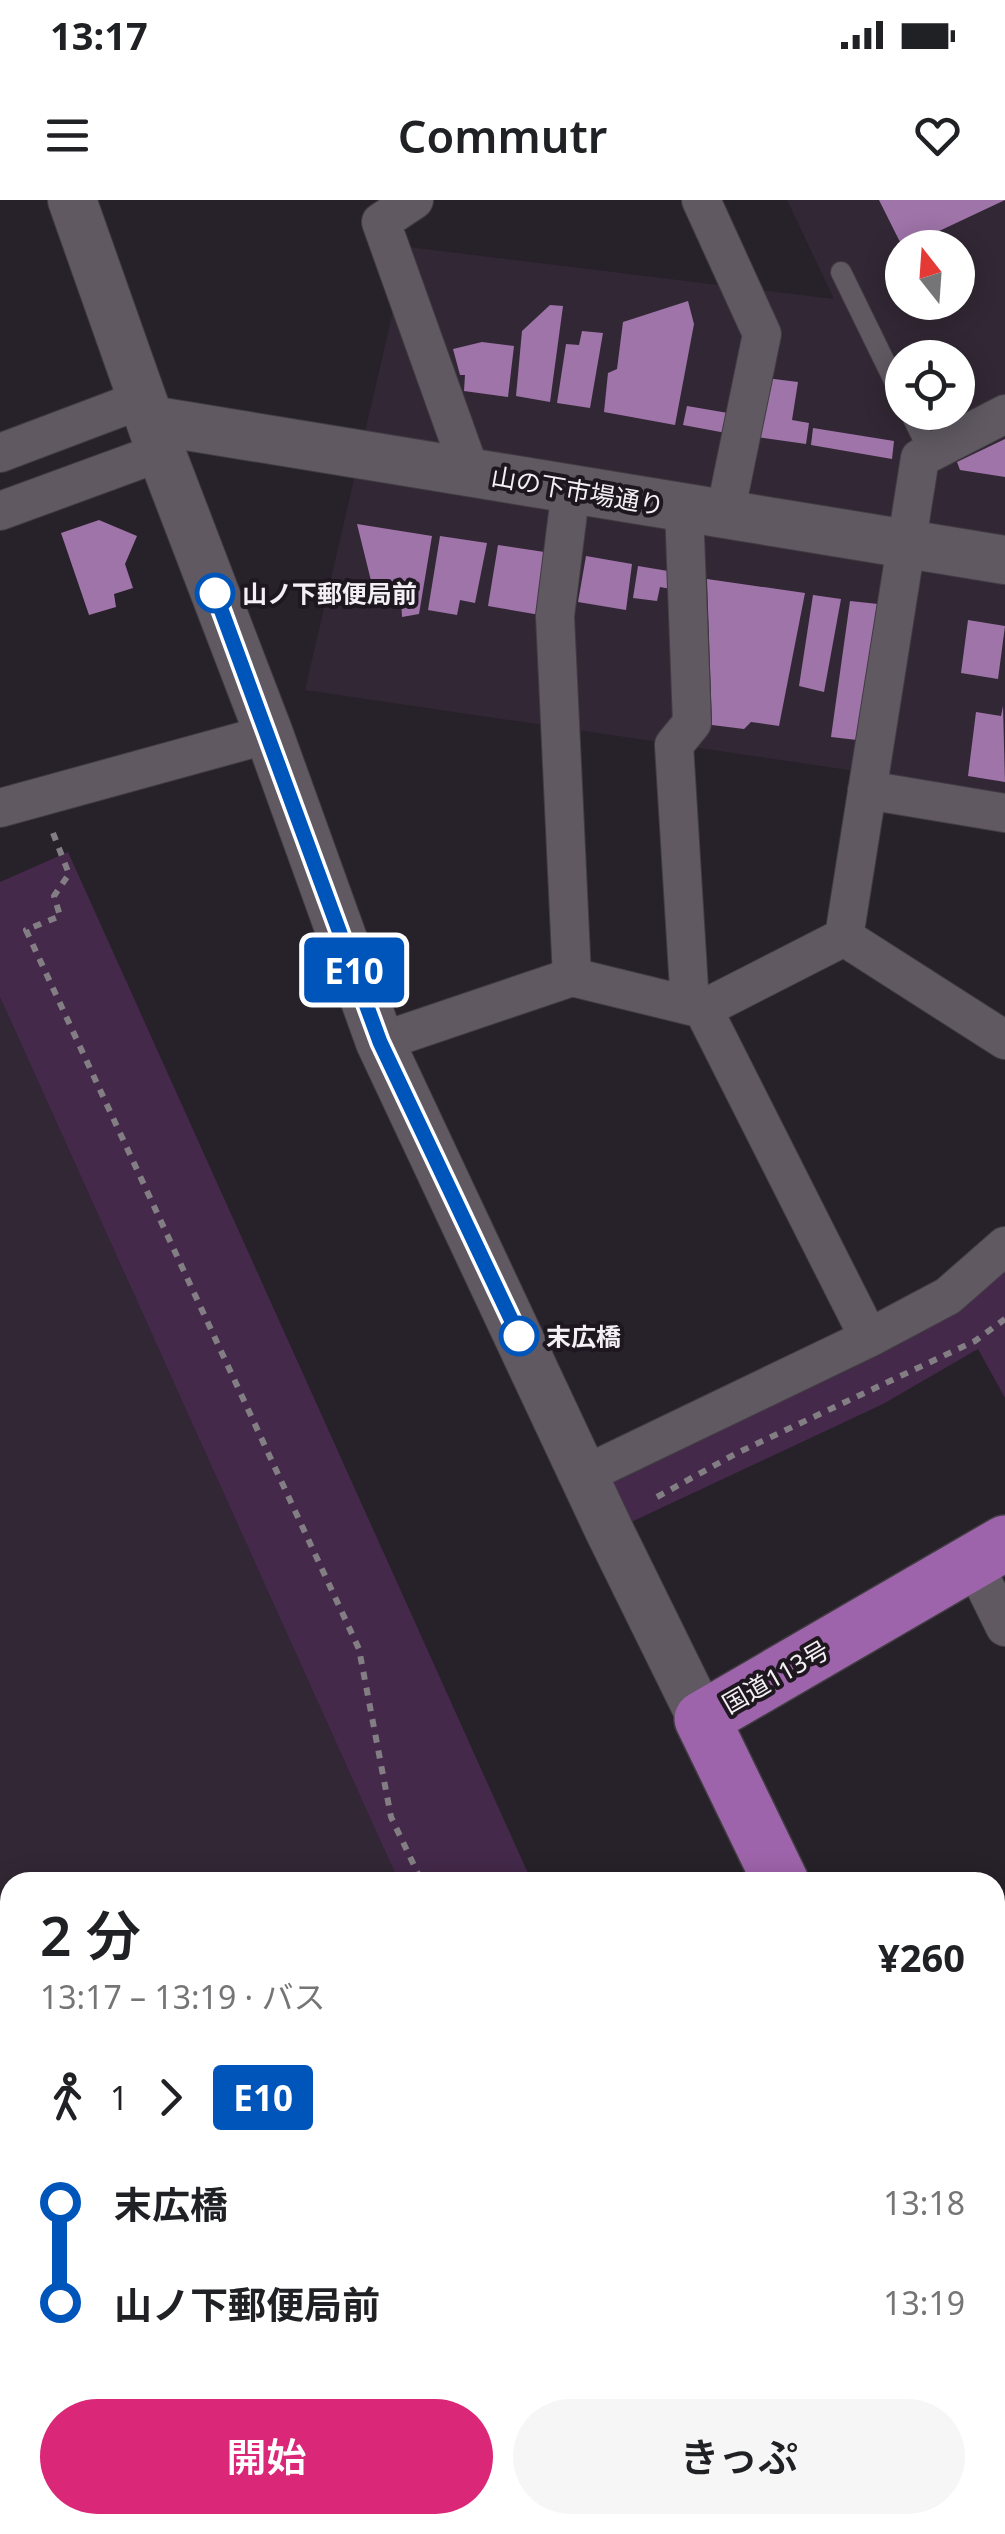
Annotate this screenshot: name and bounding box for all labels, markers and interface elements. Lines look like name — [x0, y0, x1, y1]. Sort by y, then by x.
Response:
text: 13:17 — [50, 9, 148, 61]
text: Commutr — [398, 105, 607, 166]
icon: menu — [40, 108, 95, 163]
icon: heart — [910, 108, 965, 163]
north arrow — [885, 230, 975, 320]
map controls — [885, 230, 975, 430]
button: locate — [885, 340, 975, 430]
street label: 山の下市場通り — [489, 458, 667, 522]
marker: 山ノ下郵便局前 — [196, 574, 234, 612]
place label: 山ノ下郵便局前 — [242, 576, 417, 610]
line badge: E10 — [296, 938, 412, 1002]
text: E10 — [324, 947, 384, 994]
marker: 末広橋 — [500, 1317, 538, 1355]
place label: 末広橋 — [546, 1319, 621, 1353]
street label: 国道113号 — [715, 1632, 835, 1720]
text: 2 分 — [40, 1897, 141, 1972]
text: ¥260 — [878, 1931, 965, 1983]
text: 13:17 – 13:19 · バス — [40, 1975, 325, 2018]
icon: walk — [40, 2070, 95, 2125]
icon: forward — [143, 2070, 198, 2125]
text: E10 — [233, 2074, 293, 2121]
text: 1 — [110, 2076, 128, 2119]
text: 末広橋 — [114, 2178, 228, 2230]
text: 13:18 — [883, 2181, 965, 2224]
text: 山ノ下郵便局前 — [114, 2278, 380, 2330]
text: 13:19 — [883, 2281, 965, 2324]
button: 開始 — [40, 2399, 493, 2514]
button: きっぷ — [513, 2399, 965, 2514]

